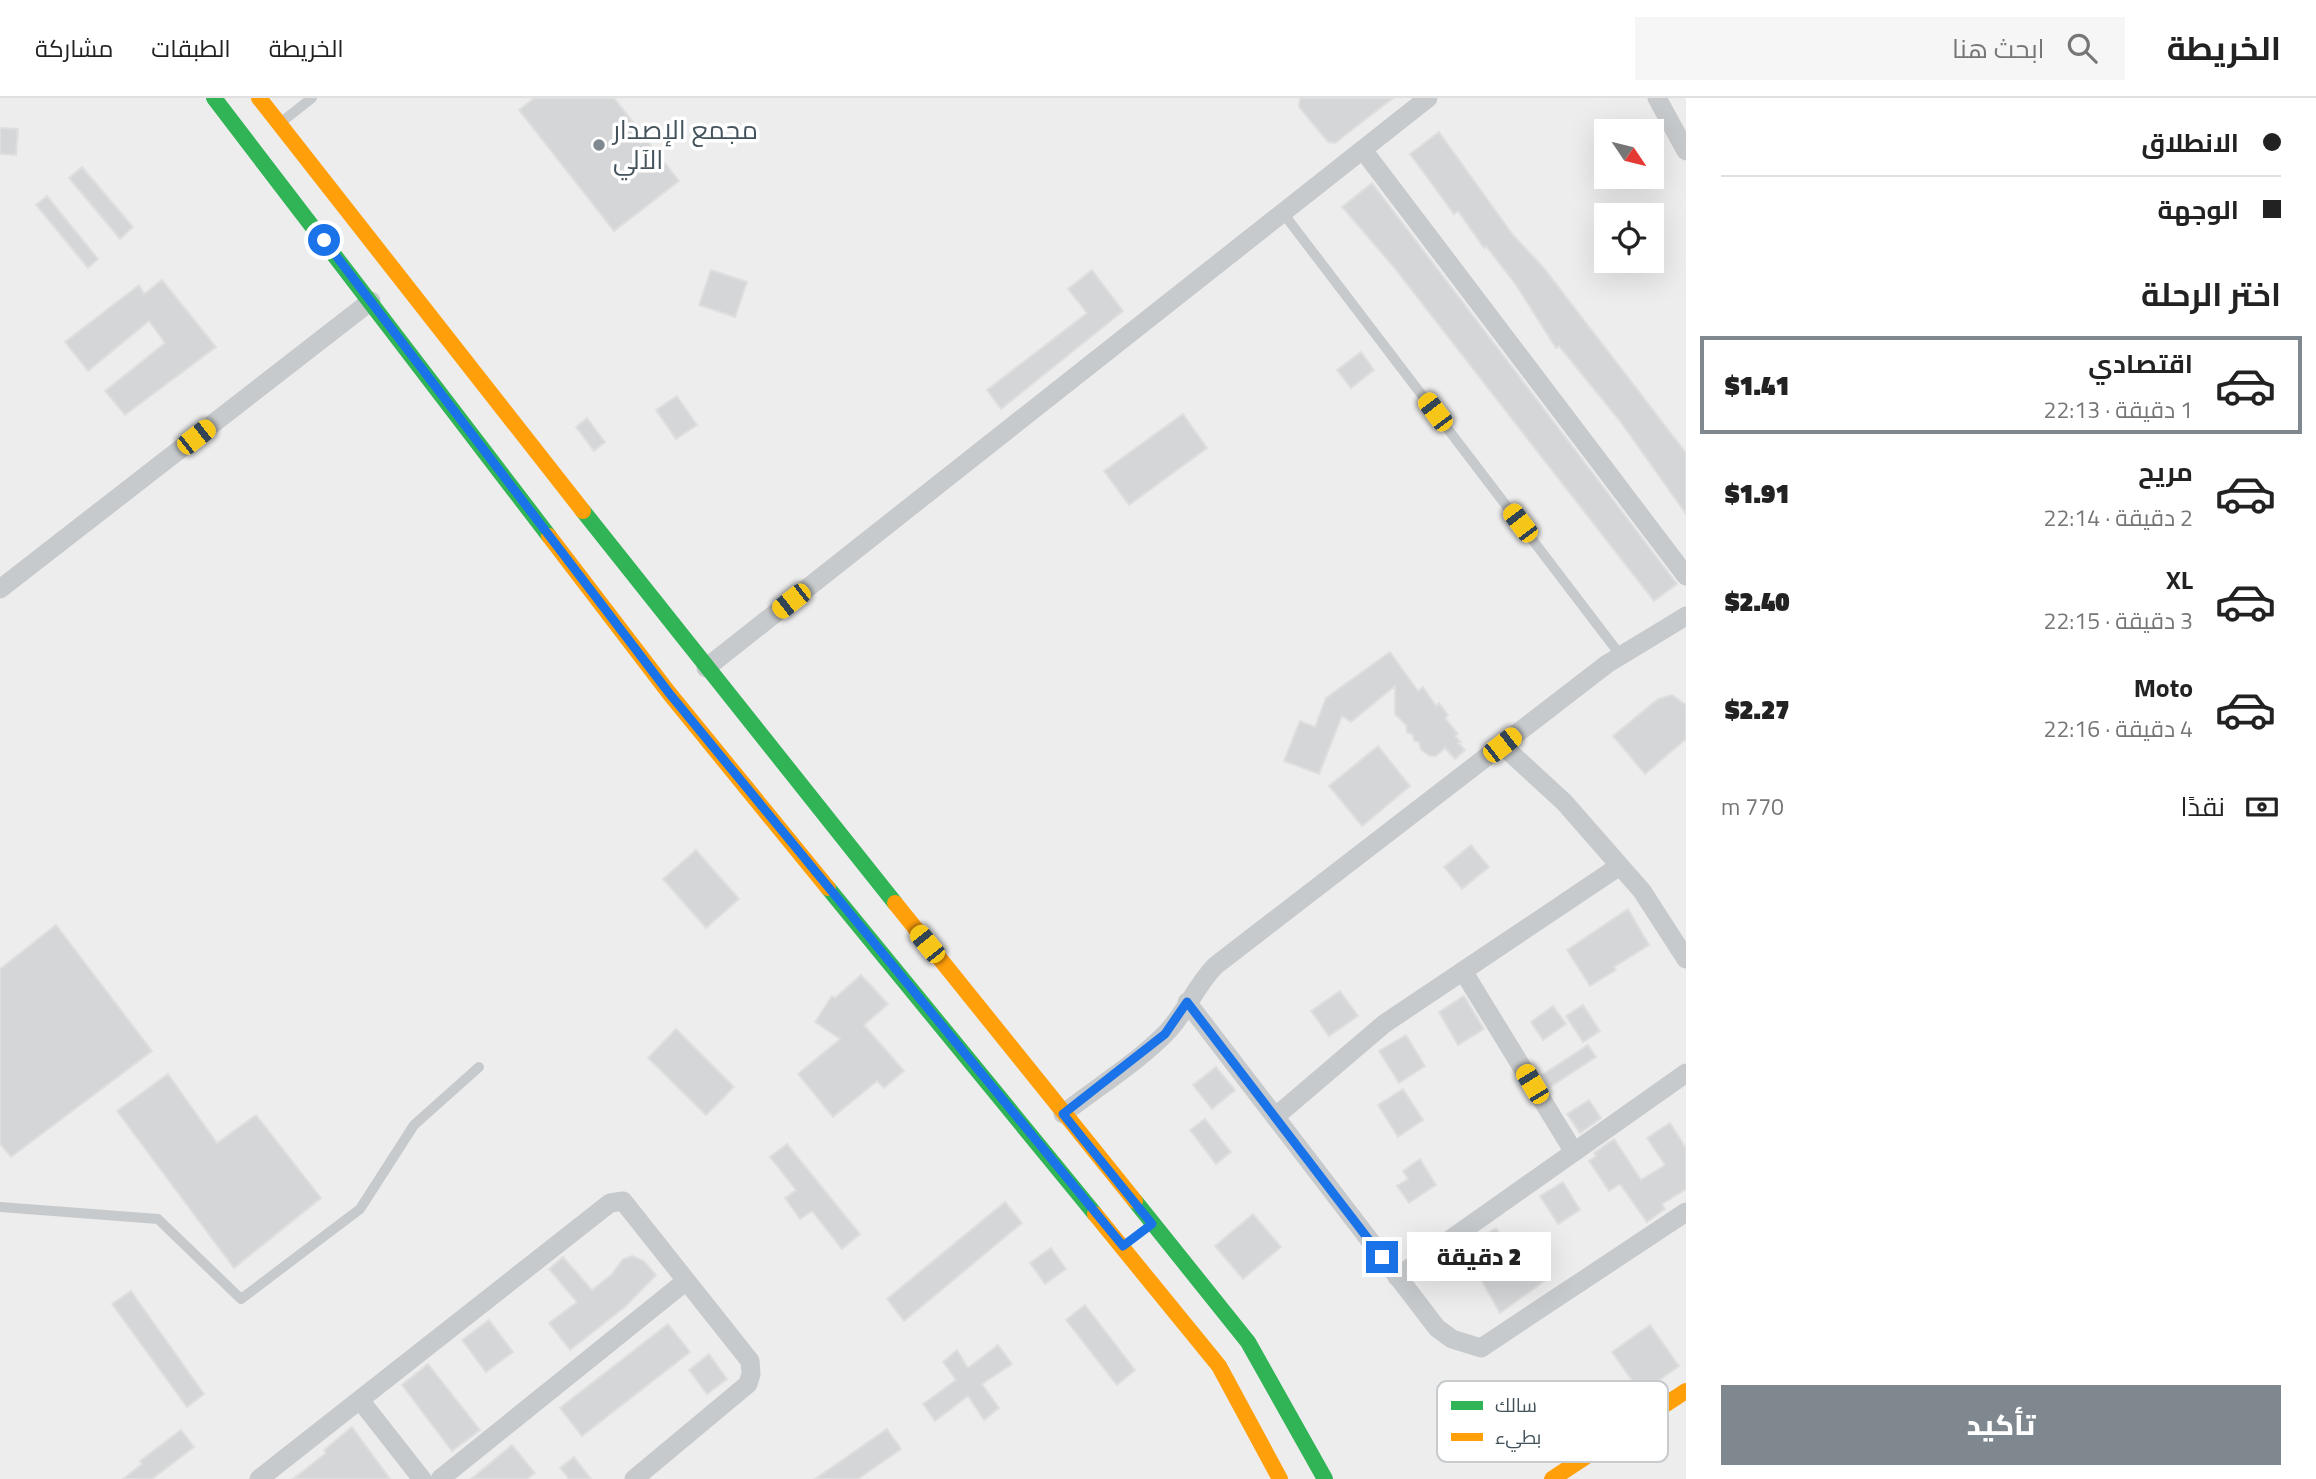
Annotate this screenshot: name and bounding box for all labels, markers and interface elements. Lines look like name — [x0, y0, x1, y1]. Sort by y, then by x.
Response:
search box — [1635, 17, 2125, 80]
text: الخريطة — [2167, 23, 2281, 73]
text: ابحث هنا — [1952, 29, 2045, 68]
icon: search — [2063, 29, 2101, 67]
text: مشاركة — [35, 30, 113, 66]
text: الطبقات — [151, 30, 231, 66]
text: الخريطة — [269, 30, 344, 66]
place label: مجمع الإصدار الآلي — [611, 110, 758, 181]
north arrow — [1594, 119, 1664, 189]
map controls — [1594, 119, 1664, 273]
text: الانطلاق — [2141, 123, 2239, 162]
marker: مجمع الإصدار الآلي — [591, 137, 607, 153]
text: الوجهة — [2158, 190, 2239, 229]
button: locate — [1594, 203, 1664, 273]
route start — [308, 224, 340, 256]
text: اختر الرحلة — [2141, 270, 2281, 318]
text: اقتصادي — [2088, 344, 2193, 383]
icon: car — [2214, 354, 2277, 417]
text: $1.41 — [1725, 366, 1790, 405]
car — [1414, 389, 1457, 435]
text: 1 دقيقة · 22:13 — [2044, 392, 2193, 427]
car — [173, 416, 220, 458]
text: مريح — [2138, 452, 2193, 491]
icon: car — [2214, 462, 2277, 525]
text: $1.91 — [1725, 474, 1790, 513]
car — [1499, 500, 1542, 546]
text: 2 دقيقة · 22:14 — [2044, 500, 2193, 535]
text: XL — [2166, 560, 2193, 599]
icon: car — [2214, 570, 2277, 633]
car — [768, 580, 815, 622]
text: $2.40 — [1725, 582, 1790, 621]
text: 3 دقيقة · 22:15 — [2044, 603, 2193, 638]
text: Moto — [2134, 668, 2193, 707]
icon: car — [2214, 678, 2277, 741]
text: $2.27 — [1725, 690, 1790, 729]
text: 4 دقيقة · 22:16 — [2044, 711, 2193, 746]
car — [1479, 724, 1526, 766]
text: نقدًا — [2181, 787, 2225, 826]
icon: cash — [2243, 788, 2281, 826]
text: 770 m — [1721, 789, 1784, 824]
car — [906, 921, 949, 967]
car — [1513, 1061, 1552, 1107]
callout: 2 دقيقة — [1406, 1232, 1550, 1282]
text: 2 دقيقة — [1437, 1239, 1521, 1274]
route end — [1366, 1241, 1398, 1273]
legend — [1437, 1381, 1668, 1462]
button: تأكيد — [1721, 1385, 2281, 1465]
text: سالك — [1495, 1390, 1537, 1419]
text: بطيء — [1495, 1422, 1541, 1452]

